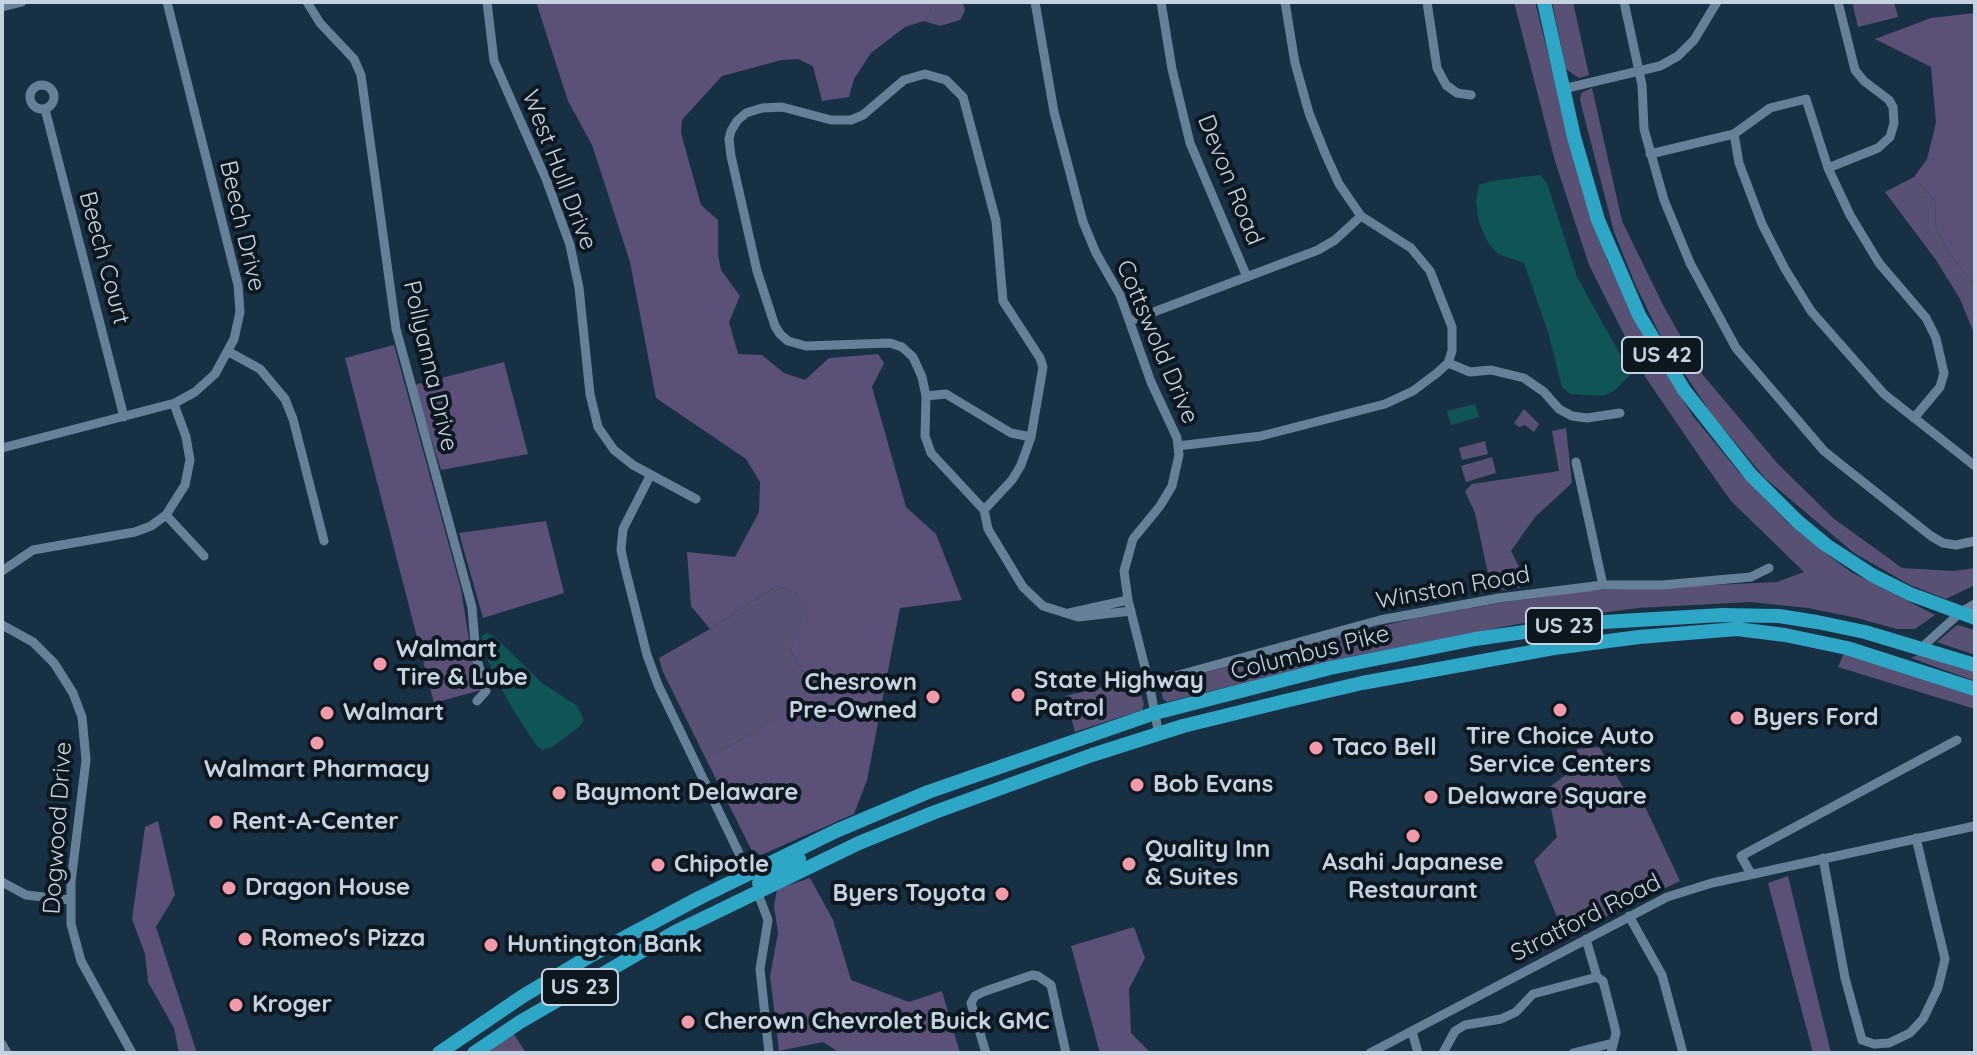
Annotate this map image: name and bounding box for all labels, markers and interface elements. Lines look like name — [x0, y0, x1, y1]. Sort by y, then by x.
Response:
street label: West Hull Drive — [515, 86, 603, 254]
street label: Devon Road — [1191, 111, 1269, 249]
street label: Beech Drive — [213, 158, 271, 294]
street label: Beech Court — [72, 188, 136, 328]
street label: Cottswold Drive — [1110, 256, 1204, 428]
street label: Pollyanna Drive — [396, 278, 464, 454]
road number: US 42 — [1622, 337, 1702, 373]
street label: Winston Road — [1374, 560, 1532, 616]
road number: US 23 — [1526, 608, 1602, 644]
street label: Columbus Pike — [1228, 619, 1392, 687]
place label: Walmart Tire & Lube — [396, 636, 528, 692]
marker: Walmart Tire & Lube — [371, 655, 389, 673]
place label: State Highway Patrol — [1034, 667, 1204, 723]
place label: Chesrown Pre-Owned — [789, 669, 917, 725]
marker: State Highway Patrol — [1009, 686, 1027, 704]
marker: Chesrown Pre-Owned — [924, 688, 942, 706]
place label: Walmart — [343, 699, 444, 727]
marker: Tire Choice Auto Service Centers — [1551, 701, 1569, 719]
marker: Walmart — [318, 704, 336, 722]
place label: Byers Ford — [1753, 704, 1879, 732]
marker: Byers Ford — [1728, 709, 1746, 727]
place label: Tire Choice Auto Service Centers — [1466, 723, 1654, 779]
marker: Walmart Pharmacy — [308, 734, 326, 752]
place label: Taco Bell — [1332, 734, 1437, 762]
marker: Taco Bell — [1307, 739, 1325, 757]
street label: Dogwood Drive — [38, 741, 78, 915]
place label: Walmart Pharmacy — [204, 756, 430, 784]
place label: Bob Evans — [1153, 771, 1273, 799]
marker: Bob Evans — [1128, 776, 1146, 794]
place label: Baymont Delaware — [575, 779, 798, 807]
place label: Delaware Square — [1447, 783, 1647, 811]
marker: Baymont Delaware — [550, 784, 568, 802]
marker: Delaware Square — [1422, 788, 1440, 806]
place label: Rent-A-Center — [232, 808, 399, 836]
marker: Rent-A-Center — [207, 813, 225, 831]
marker: Asahi Japanese Restaurant — [1404, 827, 1422, 845]
place label: Quality Inn & Suites — [1145, 836, 1270, 892]
place label: Asahi Japanese Restaurant — [1322, 849, 1504, 905]
place label: Chipotle — [674, 851, 769, 879]
marker: Quality Inn & Suites — [1120, 855, 1138, 873]
marker: Chipotle — [649, 856, 667, 874]
street label: Stratford Road — [1506, 868, 1666, 968]
place label: Dragon House — [245, 874, 410, 902]
marker: Dragon House — [220, 879, 238, 897]
place label: Byers Toyota — [832, 880, 986, 908]
marker: Byers Toyota — [993, 885, 1011, 903]
place label: Romeo's Pizza — [261, 925, 425, 953]
marker: Romeo's Pizza — [236, 930, 254, 948]
place label: Huntington Bank — [507, 931, 702, 959]
marker: Huntington Bank — [482, 936, 500, 954]
road number: US 23 — [542, 969, 618, 1005]
place label: Kroger — [252, 991, 332, 1019]
marker: Kroger — [227, 996, 245, 1014]
place label: Cherown Chevrolet Buick GMC — [704, 1008, 1050, 1036]
marker: Cherown Chevrolet Buick GMC — [679, 1013, 697, 1031]

